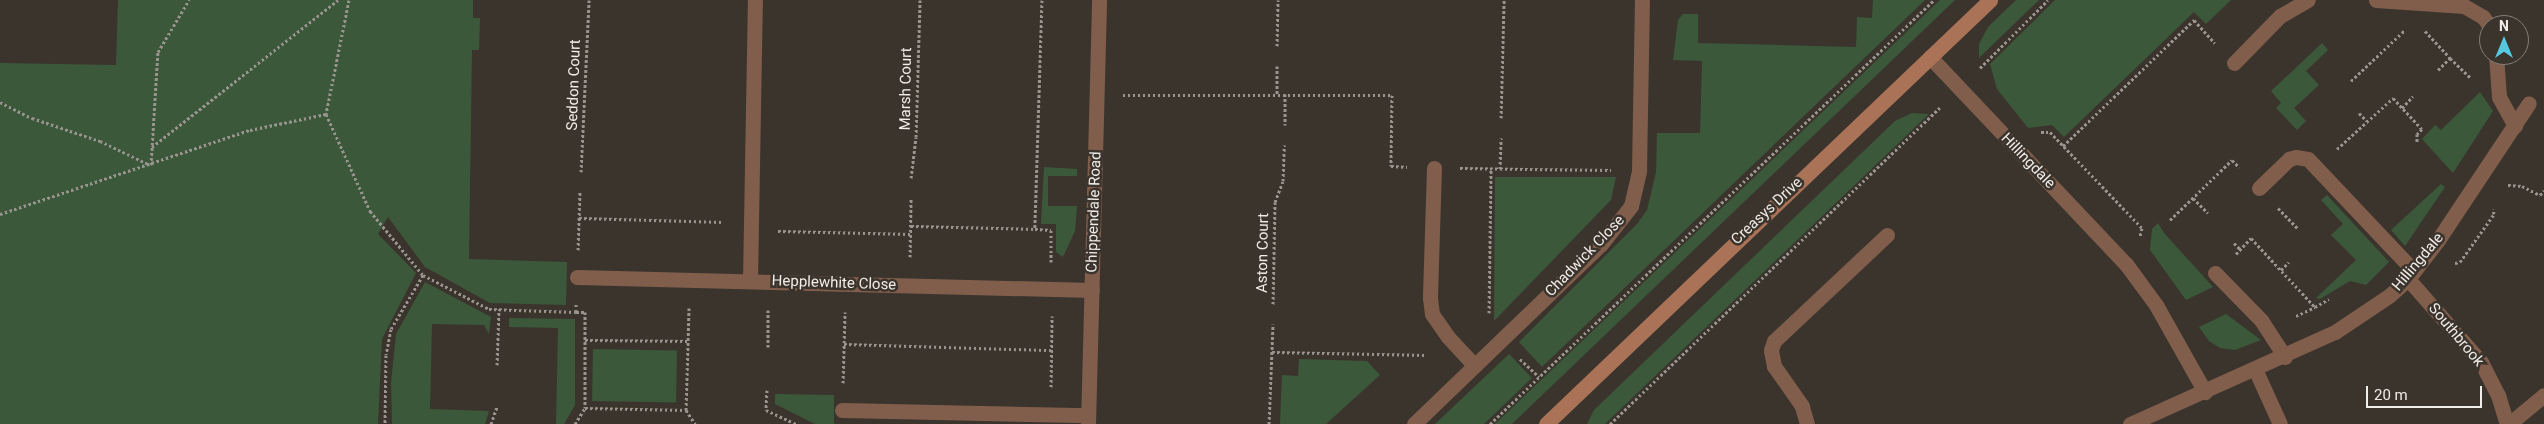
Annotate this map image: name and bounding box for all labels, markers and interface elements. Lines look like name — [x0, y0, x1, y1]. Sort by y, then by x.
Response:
north arrow — [2479, 15, 2529, 65]
text: N — [2499, 18, 2509, 34]
street label: Seddon Court — [563, 39, 585, 131]
street label: Marsh Court — [896, 47, 916, 131]
street label: Hillingdale — [1997, 129, 2059, 193]
street label: Chippendale Road — [1083, 151, 1105, 273]
street label: Creasys Drive — [1728, 173, 1806, 249]
street label: Chadwick Close — [1542, 211, 1628, 301]
street label: Aston Court — [1253, 213, 1273, 293]
street label: Hillingdale — [2389, 229, 2447, 295]
street label: Hepplewhite Close — [771, 272, 897, 294]
street label: Southbrook — [2424, 300, 2488, 370]
scale bar — [2369, 376, 2485, 408]
text: 20 m — [2374, 386, 2408, 404]

